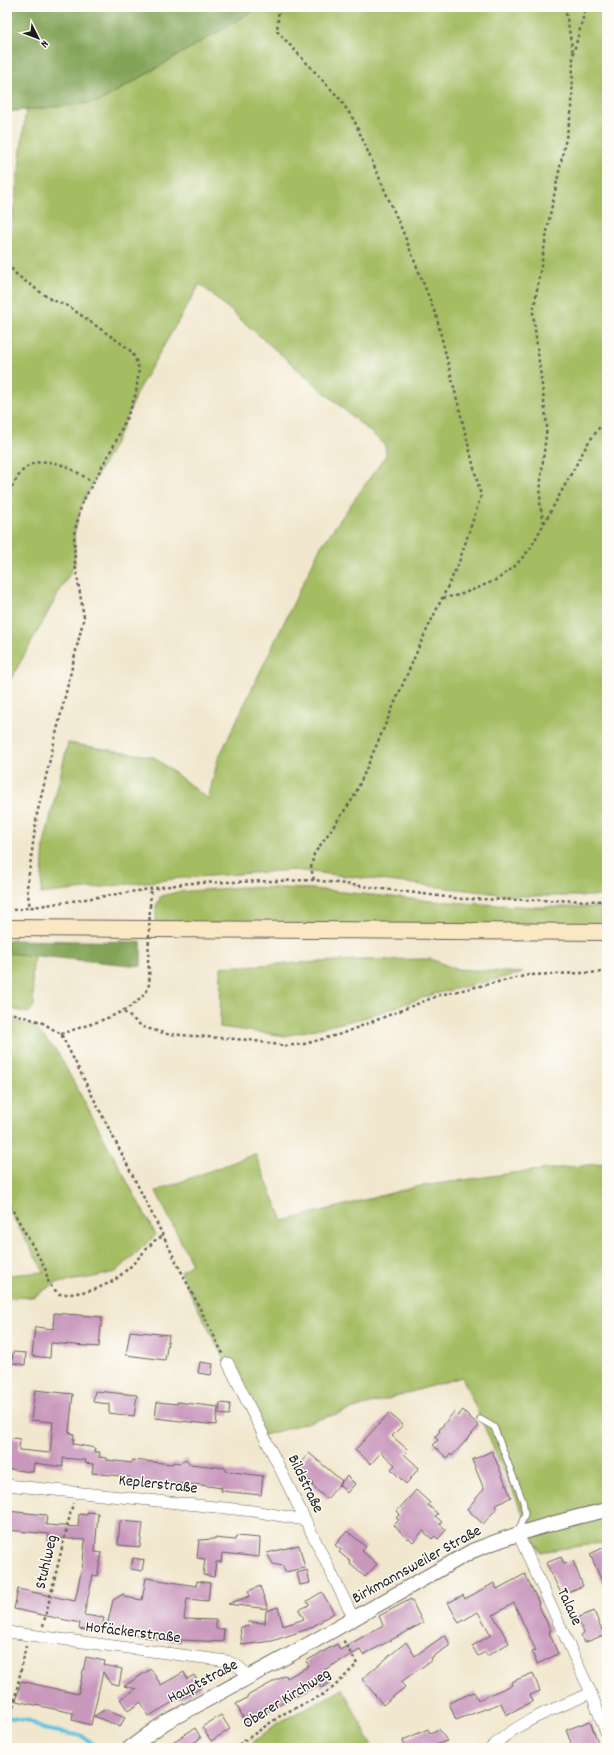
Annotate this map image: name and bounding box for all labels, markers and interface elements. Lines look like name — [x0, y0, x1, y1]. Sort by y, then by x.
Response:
north arrow — [18, 18, 58, 58]
text: N — [36, 36, 52, 51]
street label: Bildstraße — [281, 1451, 329, 1517]
street label: Keplerstraße — [117, 1469, 199, 1501]
street label: Birkmannsweiler Straße — [348, 1520, 486, 1610]
street label: Stuhlweg — [30, 1532, 64, 1592]
street label: Talaue — [550, 1584, 588, 1630]
street label: Hofäckerstraße — [84, 1616, 182, 1650]
street label: Hauptstraße — [164, 1654, 242, 1710]
street label: Oberer Kirchweg — [238, 1663, 336, 1735]

